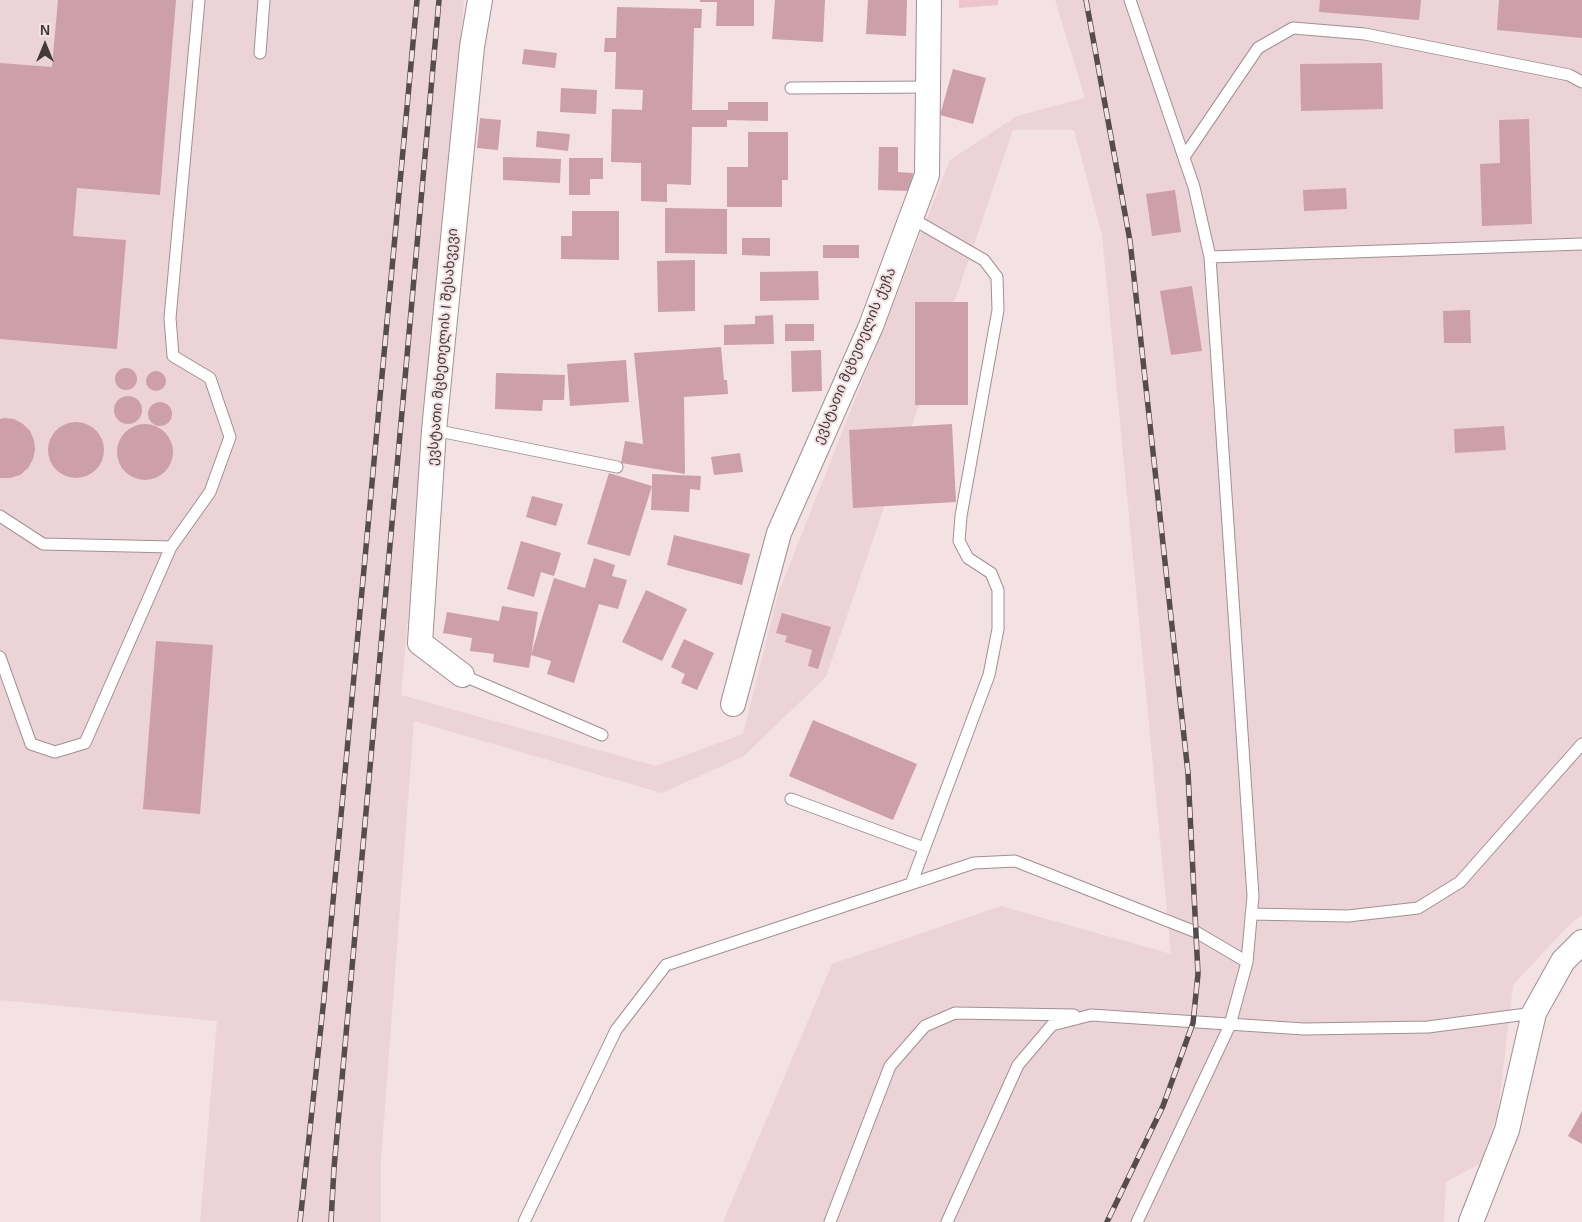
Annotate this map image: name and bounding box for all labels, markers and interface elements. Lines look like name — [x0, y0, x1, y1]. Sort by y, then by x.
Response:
north arrow — [20, 20, 70, 70]
text: N — [40, 22, 50, 38]
street label: ევსტათი მცხეთელის I შესახვევი — [424, 228, 462, 466]
street label: ევსტათი მცხეთელის ქუჩა — [810, 265, 900, 447]

